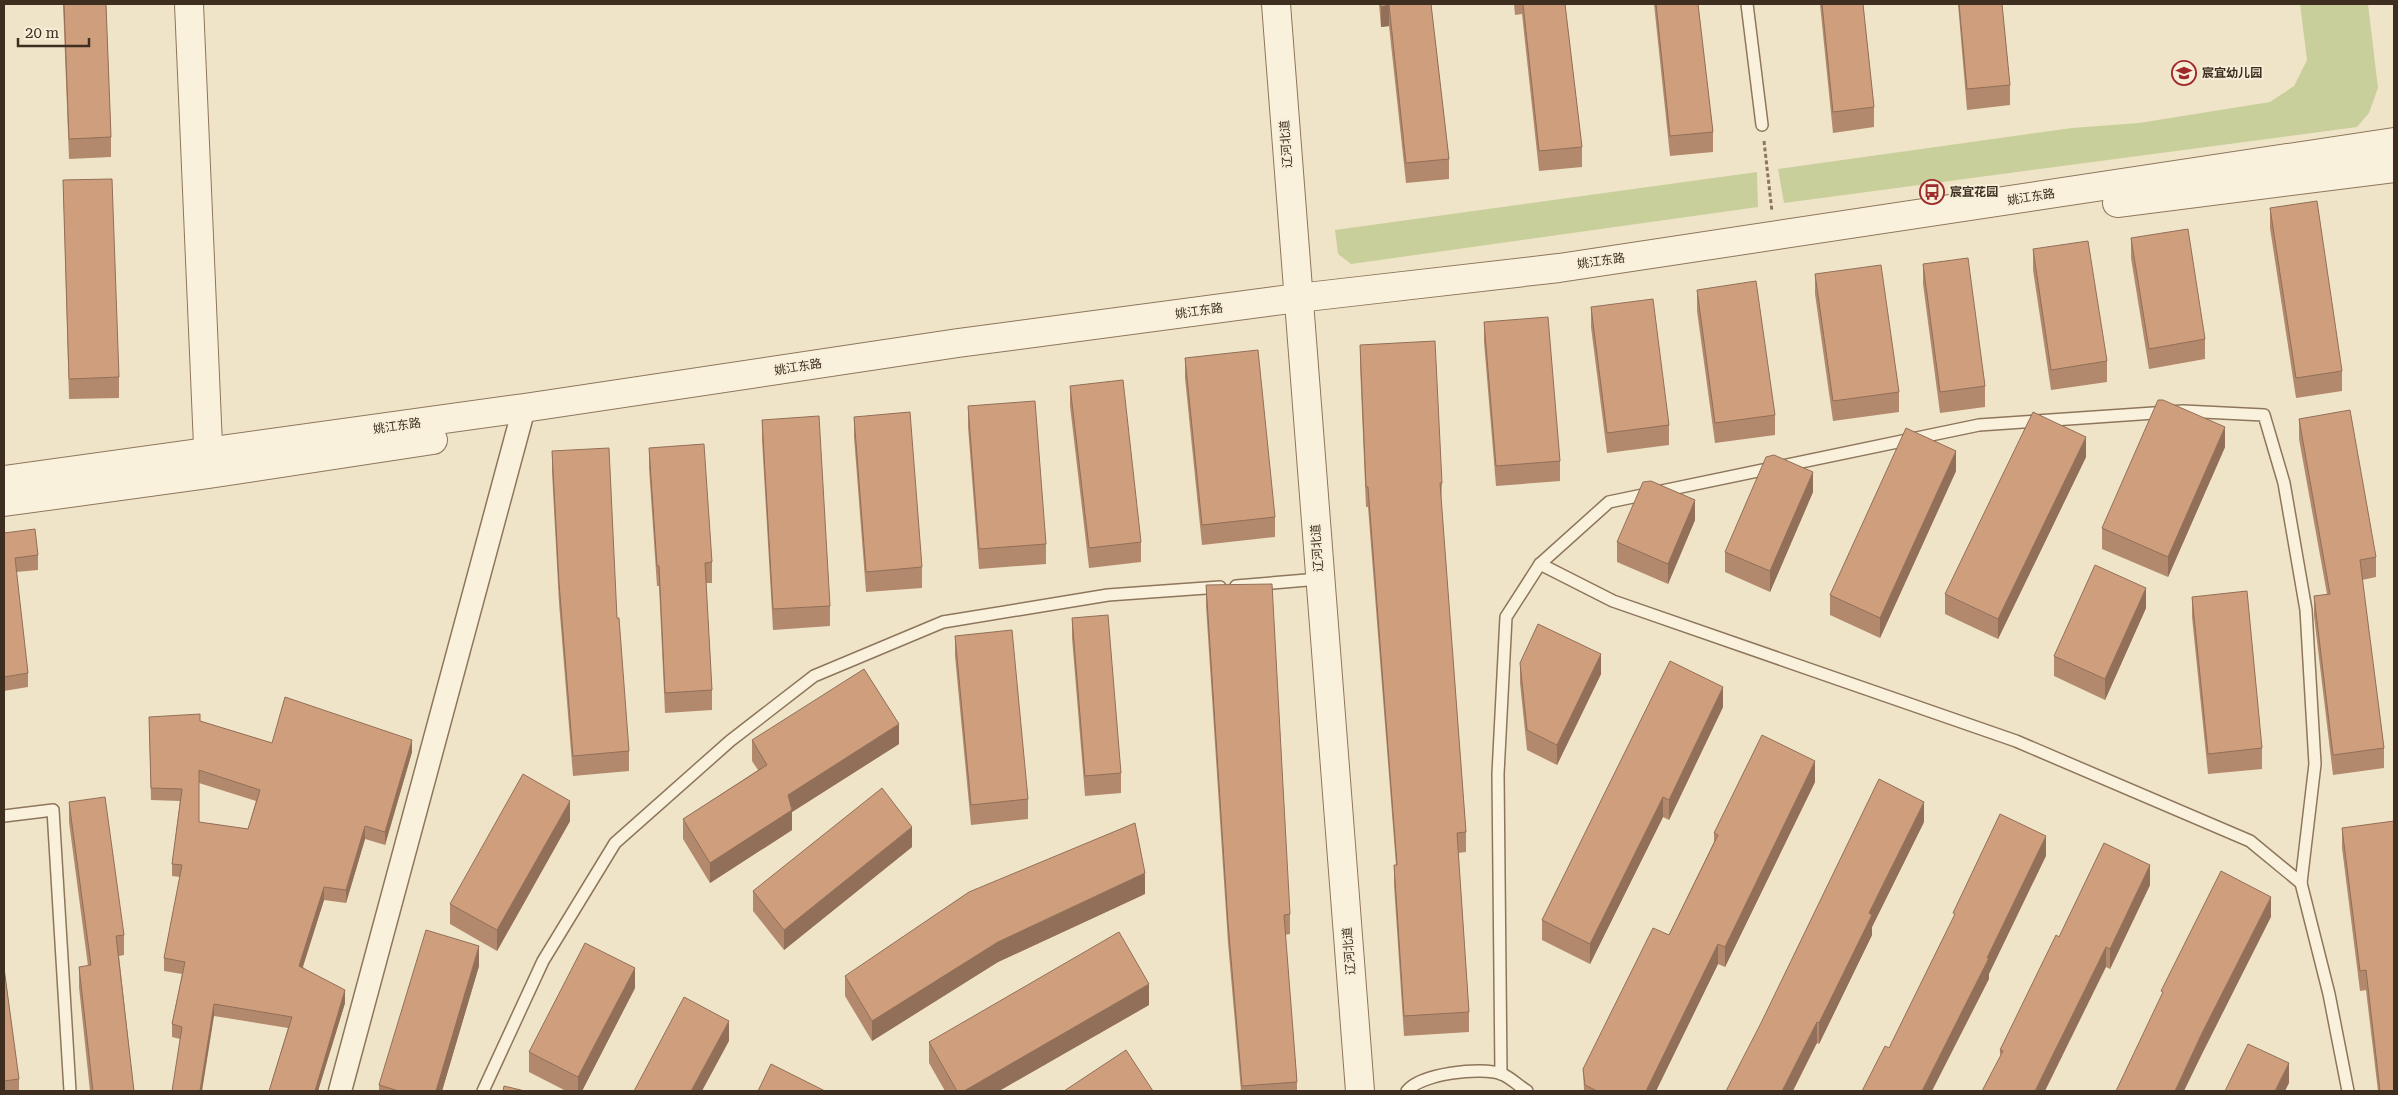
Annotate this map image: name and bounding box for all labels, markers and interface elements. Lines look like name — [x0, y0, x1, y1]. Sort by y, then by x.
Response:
scale bar — [18, 15, 89, 47]
text: 20 m — [25, 24, 60, 42]
school or university icon: 宸宜幼儿园 — [2171, 60, 2197, 86]
place label: 宸宜幼儿园 — [2202, 66, 2262, 80]
street label: 辽河北道 — [1277, 120, 1295, 168]
bus stop icon: 宸宜花园 — [1919, 179, 1945, 205]
place label: 宸宜花园 — [1950, 185, 1998, 199]
street label: 姚江东路 — [2006, 186, 2056, 208]
street label: 姚江东路 — [1576, 251, 1626, 271]
street label: 姚江东路 — [1174, 301, 1224, 321]
street label: 姚江东路 — [773, 356, 823, 378]
street label: 姚江东路 — [372, 416, 422, 436]
street label: 辽河北道 — [1308, 524, 1326, 572]
street label: 辽河北道 — [1340, 926, 1358, 976]

